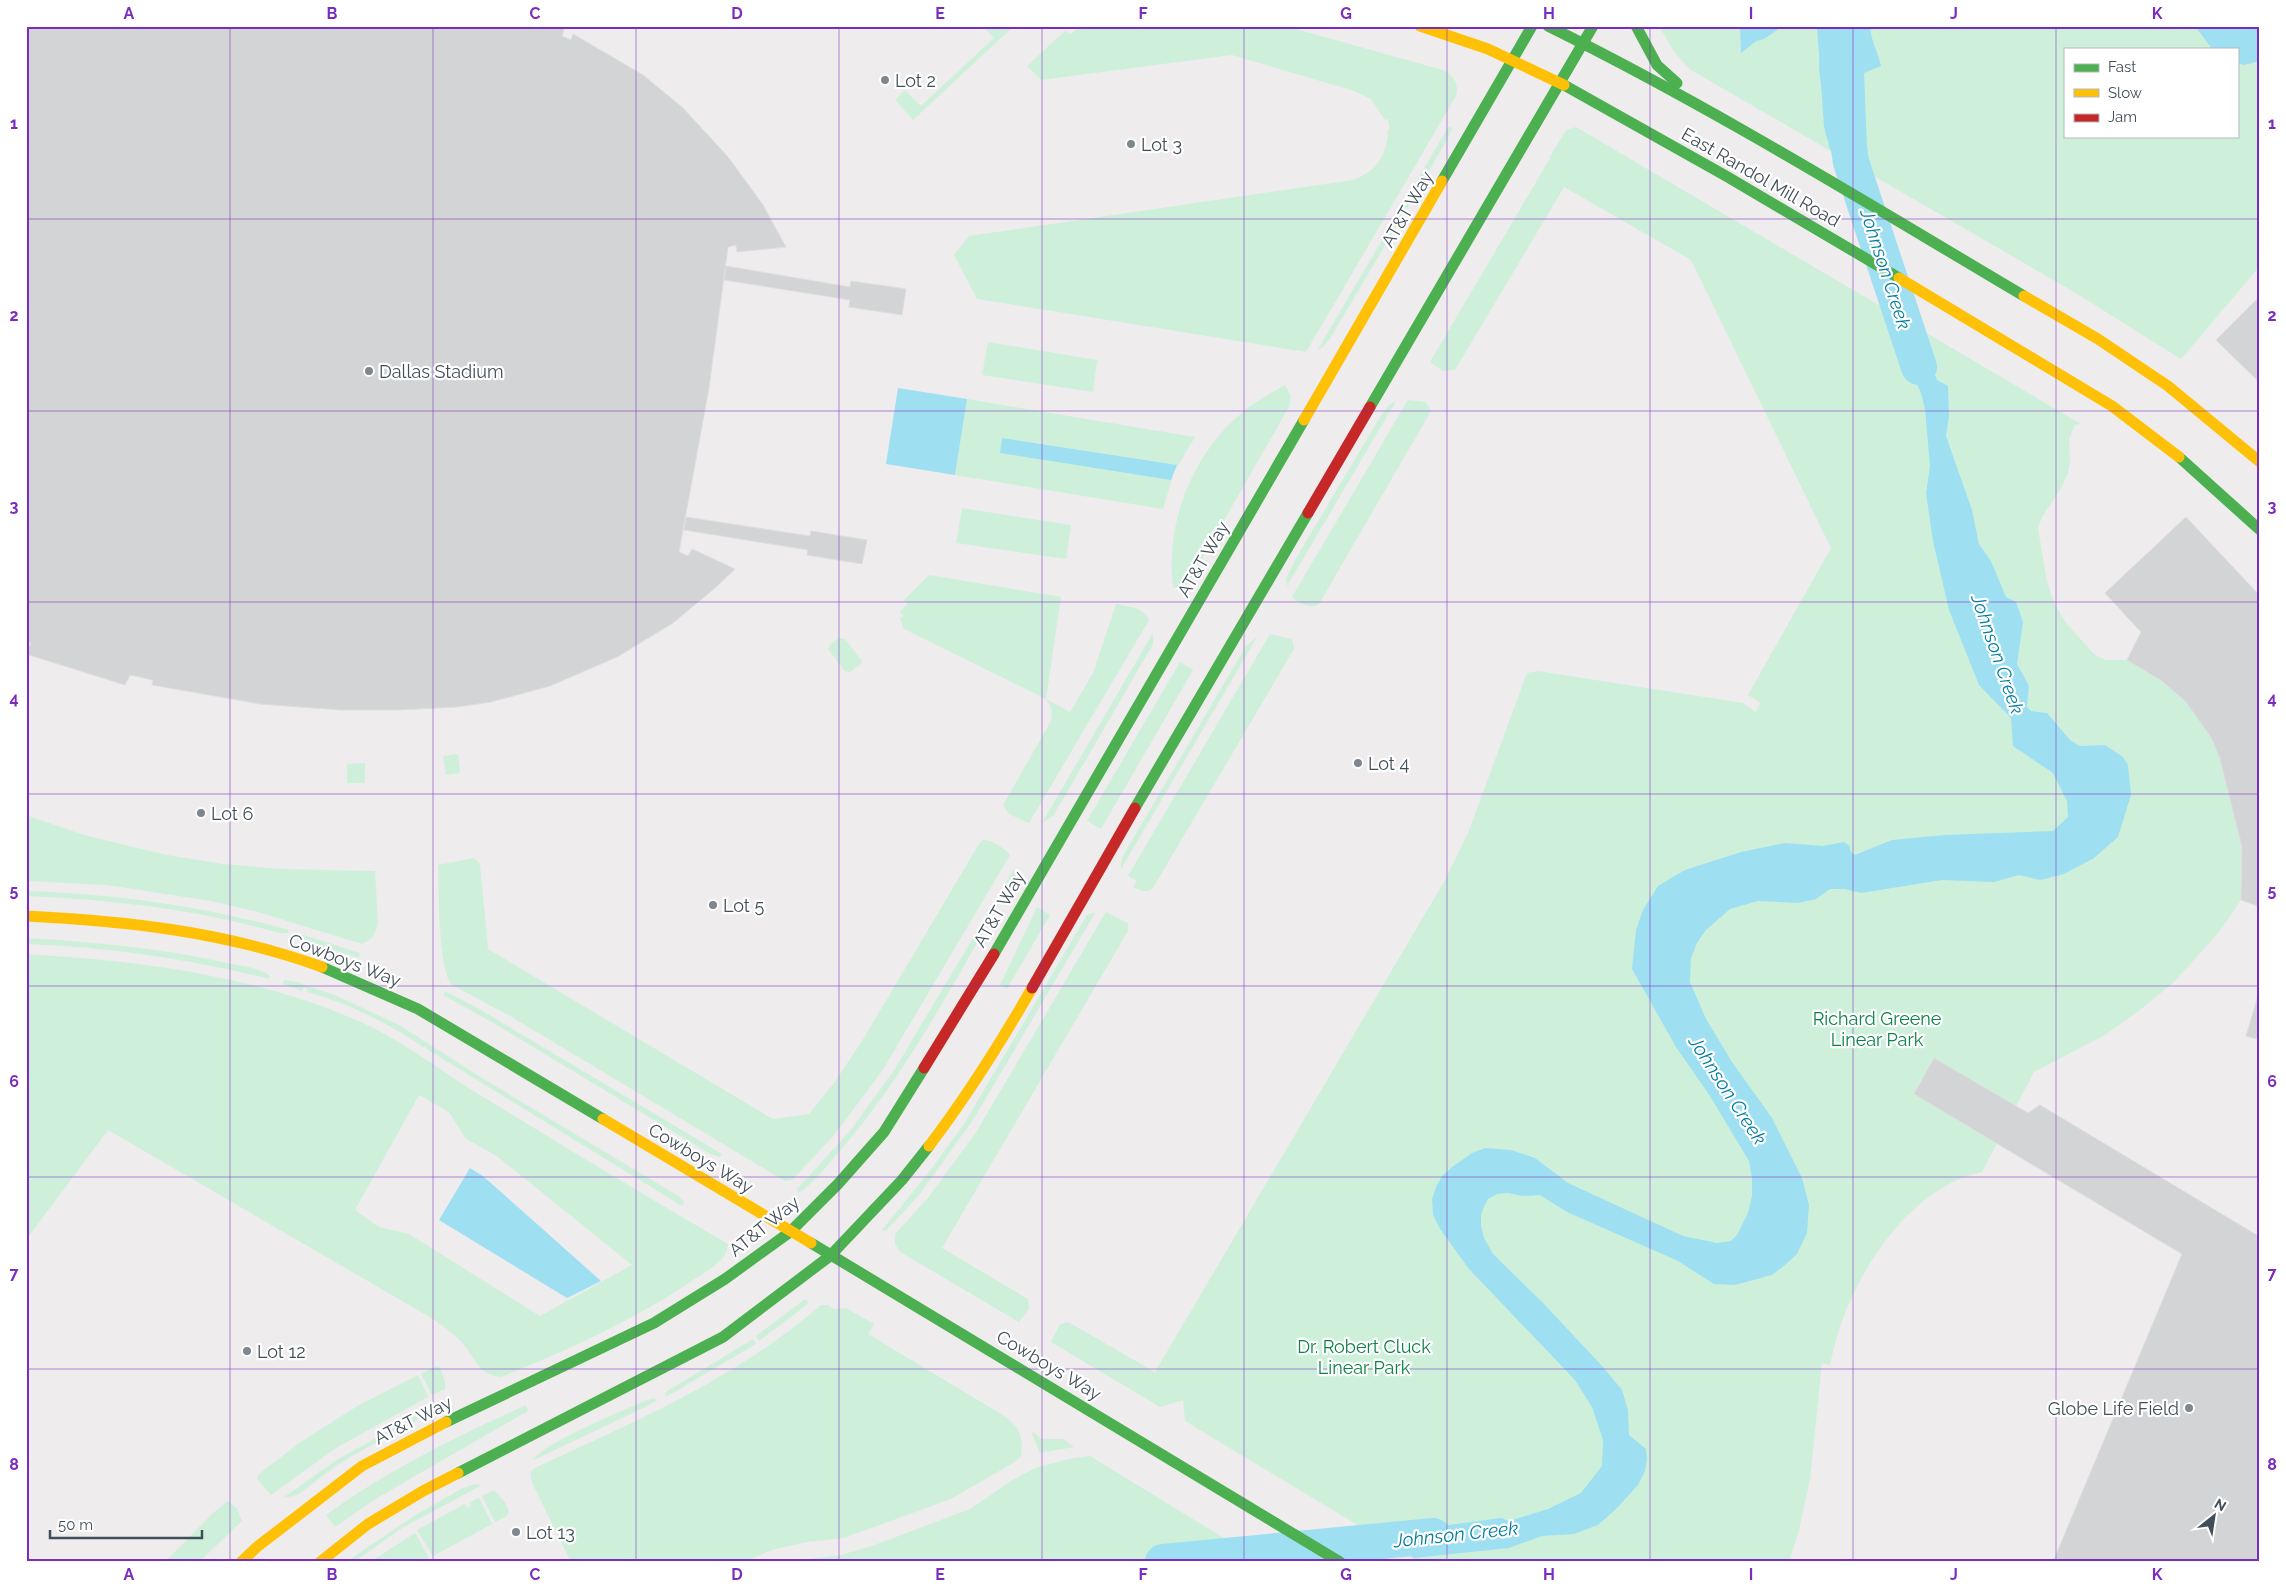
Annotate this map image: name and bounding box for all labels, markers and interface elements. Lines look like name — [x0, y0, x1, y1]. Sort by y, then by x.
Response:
text: A — [124, 4, 135, 23]
text: B — [327, 4, 338, 23]
text: C — [530, 4, 541, 23]
text: D — [731, 4, 743, 23]
text: E — [935, 4, 945, 23]
text: F — [1138, 4, 1148, 23]
text: G — [1340, 4, 1352, 23]
text: H — [1543, 4, 1555, 23]
text: I — [1749, 4, 1753, 23]
text: J — [1950, 4, 1958, 23]
text: K — [2152, 4, 2163, 23]
legend — [2064, 48, 2238, 138]
text: Fast — [2108, 58, 2136, 76]
place label: Lot 2 — [895, 70, 936, 91]
marker: Lot 2 — [879, 74, 891, 86]
text: Slow — [2108, 84, 2142, 102]
text: Jam — [2108, 108, 2137, 126]
text: 1 — [10, 114, 18, 133]
text: 1 — [2268, 114, 2276, 133]
street label: East Randol Mill Road — [1678, 123, 1844, 231]
place label: Lot 3 — [1141, 134, 1182, 155]
marker: Lot 3 — [1125, 138, 1137, 150]
street label: AT&T Way — [1377, 167, 1437, 251]
water label: Johnson Creek — [1856, 205, 1916, 332]
text: 2 — [9, 306, 19, 325]
text: 2 — [2267, 306, 2277, 325]
place label: Dallas Stadium — [379, 361, 503, 382]
marker: Dallas Stadium — [363, 365, 375, 377]
text: 3 — [10, 497, 19, 516]
text: 3 — [2268, 497, 2277, 516]
street label: AT&T Way — [1173, 517, 1233, 601]
water label: Johnson Creek — [1967, 590, 2029, 717]
text: 4 — [9, 689, 19, 708]
text: 4 — [2267, 689, 2277, 708]
place label: Lot 4 — [1368, 753, 1409, 774]
marker: Lot 4 — [1352, 757, 1364, 769]
place label: Lot 6 — [211, 803, 253, 824]
marker: Lot 6 — [195, 807, 207, 819]
street label: AT&T Way — [969, 867, 1029, 951]
text: 5 — [10, 881, 19, 900]
text: 5 — [2268, 881, 2277, 900]
place label: Lot 5 — [723, 895, 764, 916]
marker: Lot 5 — [707, 899, 719, 911]
street label: Cowboys Way — [286, 929, 404, 991]
park label: Richard Greene Linear Park — [1813, 1008, 1942, 1050]
water label: Johnson Creek — [1684, 1031, 1771, 1149]
text: 6 — [9, 1072, 19, 1091]
text: 6 — [2267, 1072, 2277, 1091]
street label: Cowboys Way — [645, 1119, 757, 1198]
street label: AT&T Way — [725, 1191, 804, 1261]
text: 7 — [10, 1264, 19, 1283]
text: 7 — [2268, 1264, 2277, 1283]
street label: Cowboys Way — [993, 1326, 1105, 1405]
park label: Dr. Robert Cluck Linear Park — [1297, 1336, 1431, 1378]
place label: Lot 12 — [257, 1341, 306, 1362]
marker: Lot 12 — [241, 1345, 253, 1357]
street label: AT&T Way — [371, 1391, 456, 1449]
place label: Globe Life Field — [2048, 1398, 2179, 1419]
marker: Globe Life Field — [2183, 1402, 2195, 1414]
text: 8 — [9, 1455, 19, 1474]
text: 8 — [2267, 1455, 2277, 1474]
north arrow — [2188, 1490, 2238, 1540]
text: N — [2212, 1495, 2229, 1514]
scale bar — [50, 1508, 202, 1540]
text: 50 m — [58, 1516, 93, 1534]
water label: Johnson Creek — [1392, 1517, 1519, 1552]
place label: Lot 13 — [526, 1522, 575, 1543]
marker: Lot 13 — [510, 1526, 522, 1538]
text: A — [124, 1565, 135, 1584]
text: B — [327, 1565, 338, 1584]
text: C — [530, 1565, 541, 1584]
text: D — [731, 1565, 743, 1584]
text: E — [935, 1565, 945, 1584]
text: F — [1138, 1565, 1148, 1584]
text: G — [1340, 1565, 1352, 1584]
text: H — [1543, 1565, 1555, 1584]
text: I — [1749, 1565, 1753, 1584]
text: J — [1950, 1565, 1958, 1584]
text: K — [2152, 1565, 2163, 1584]

